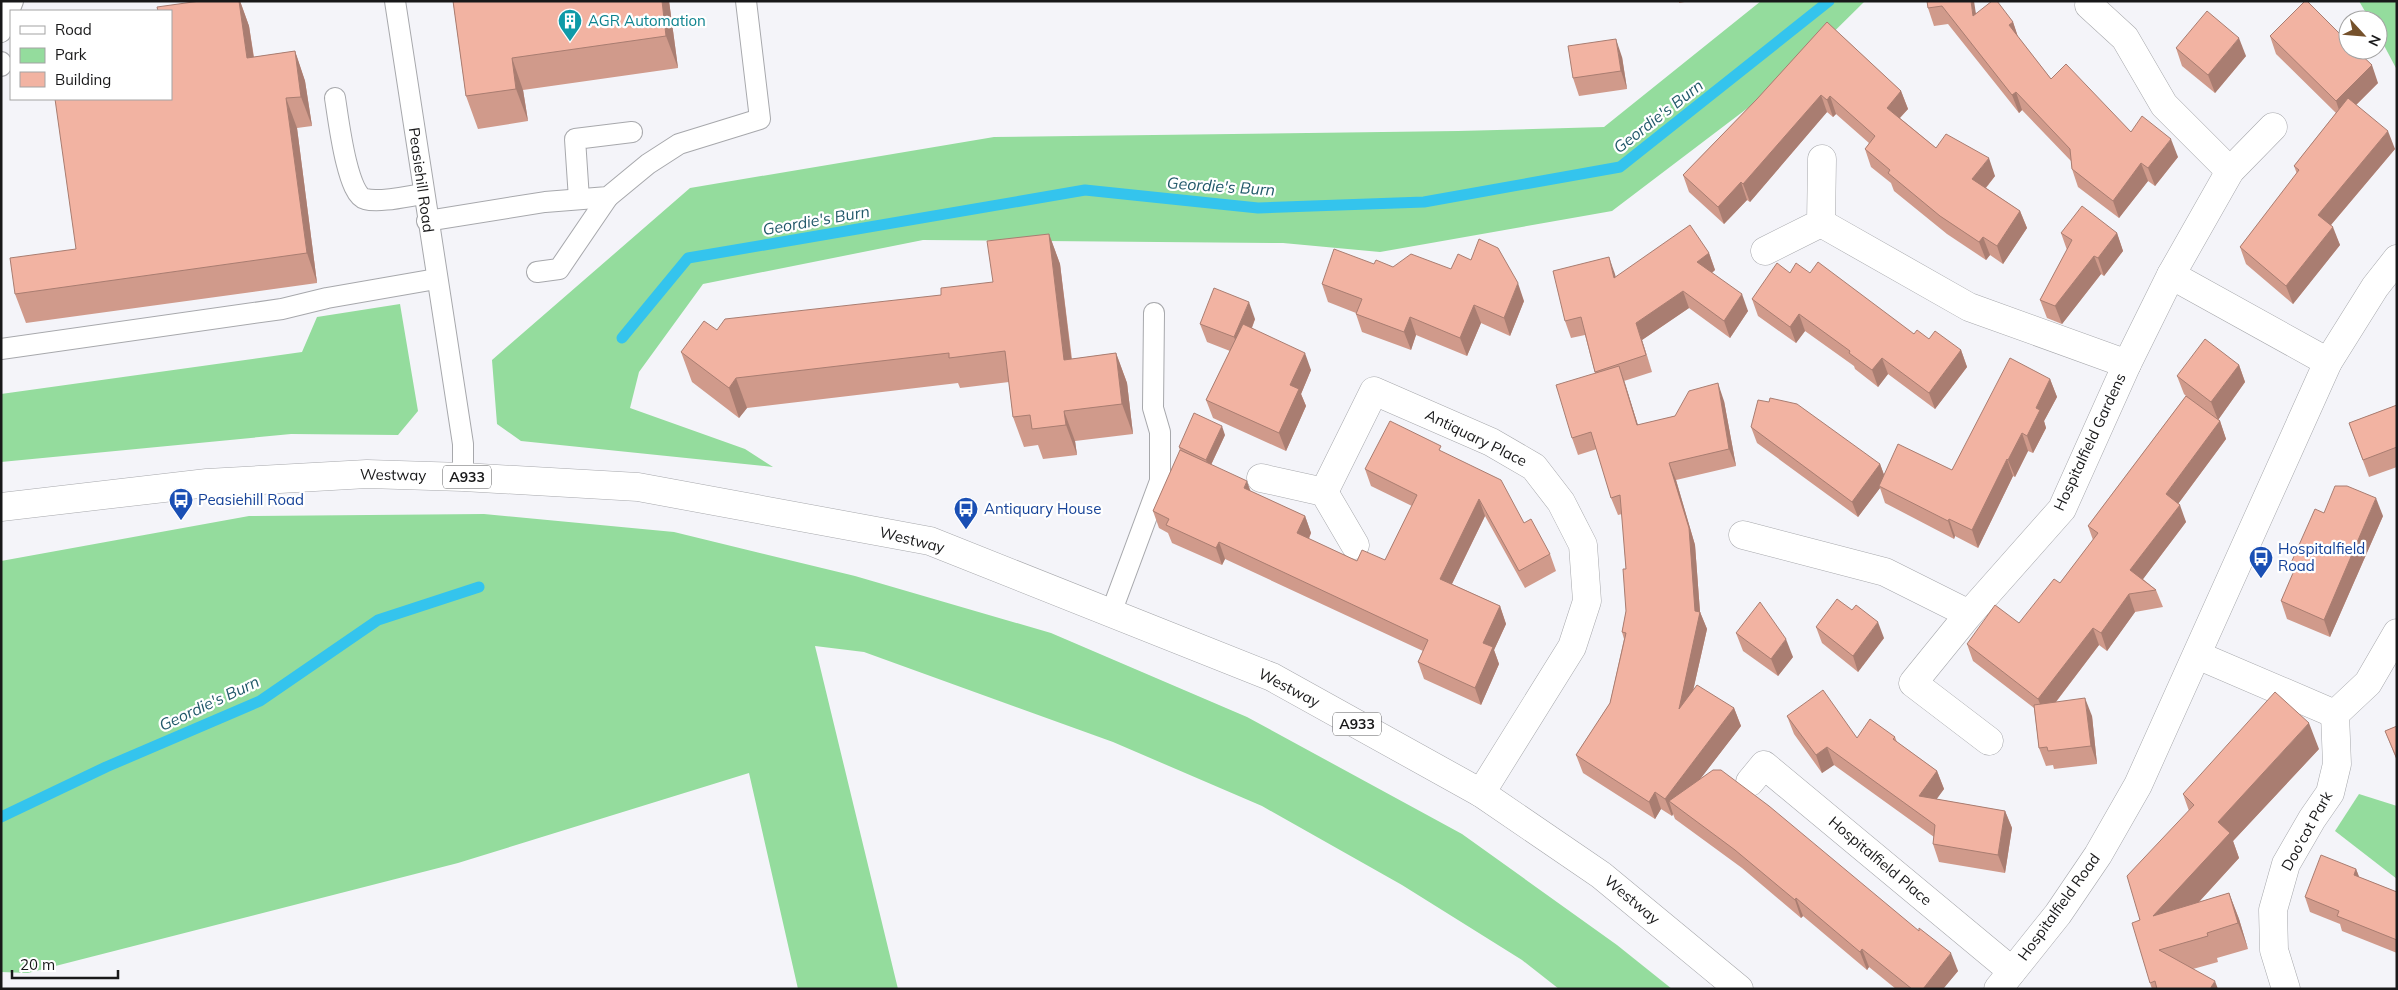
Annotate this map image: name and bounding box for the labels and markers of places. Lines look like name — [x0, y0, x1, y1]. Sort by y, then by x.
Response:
building icon: AGR Automation — [557, 8, 583, 42]
place label: AGR Automation — [588, 11, 706, 30]
bus stop icon: Peasiehill Road — [168, 487, 194, 521]
place label: Peasiehill Road — [198, 490, 304, 509]
bus stop icon: Antiquary House — [953, 496, 979, 530]
place label: Antiquary House — [984, 499, 1101, 518]
place label: Hospitalfield Road — [2278, 539, 2365, 575]
bus stop icon: Hospitalfield Road — [2248, 545, 2274, 579]

